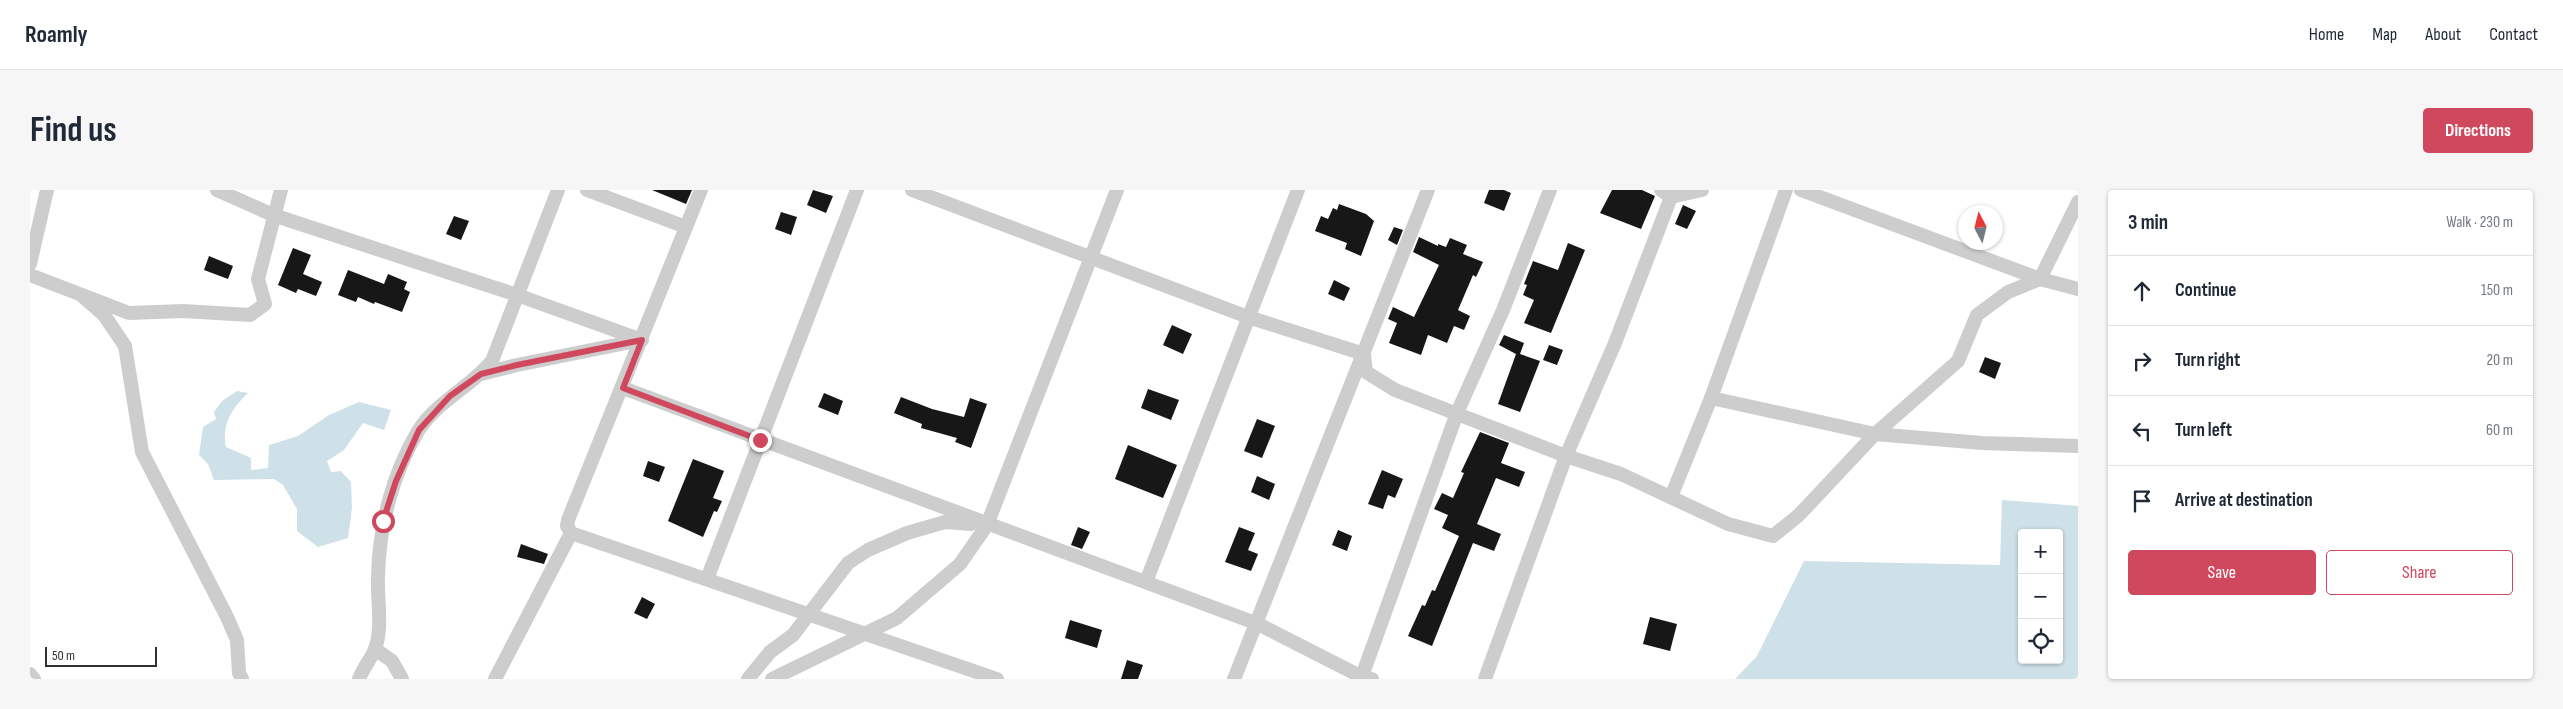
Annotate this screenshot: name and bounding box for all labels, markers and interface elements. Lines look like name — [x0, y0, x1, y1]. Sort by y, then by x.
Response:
text: Roamly — [25, 20, 88, 49]
text: Home — [2309, 24, 2344, 45]
text: Map — [2372, 24, 2397, 45]
text: About — [2425, 24, 2461, 45]
text: Contact — [2489, 24, 2538, 45]
button: Directions — [2423, 108, 2533, 153]
text: Find us — [30, 109, 117, 152]
north arrow — [1958, 205, 2003, 250]
text: 3 min — [2128, 210, 2168, 235]
text: Walk · 230 m — [2446, 213, 2513, 232]
icon: ahead — [2128, 277, 2156, 305]
text: Continue — [2175, 279, 2236, 302]
text: 150 m — [2481, 281, 2513, 300]
icon: right — [2128, 347, 2156, 375]
text: Turn right — [2175, 349, 2240, 372]
text: 20 m — [2486, 351, 2513, 370]
icon: left — [2128, 417, 2156, 445]
text: Turn left — [2175, 419, 2232, 442]
text: 60 m — [2486, 421, 2513, 440]
route end — [749, 429, 772, 452]
icon: arrive — [2128, 487, 2156, 515]
text: Arrive at destination — [2175, 489, 2313, 512]
route start — [372, 510, 395, 533]
map controls — [2018, 529, 2063, 664]
button: + — [2018, 529, 2063, 574]
button: Save — [2128, 550, 2316, 595]
button: Share — [2326, 550, 2513, 595]
button: − — [2018, 574, 2063, 619]
button: locate — [2018, 619, 2063, 664]
scale bar — [45, 644, 158, 667]
text: 50 m — [52, 647, 75, 664]

